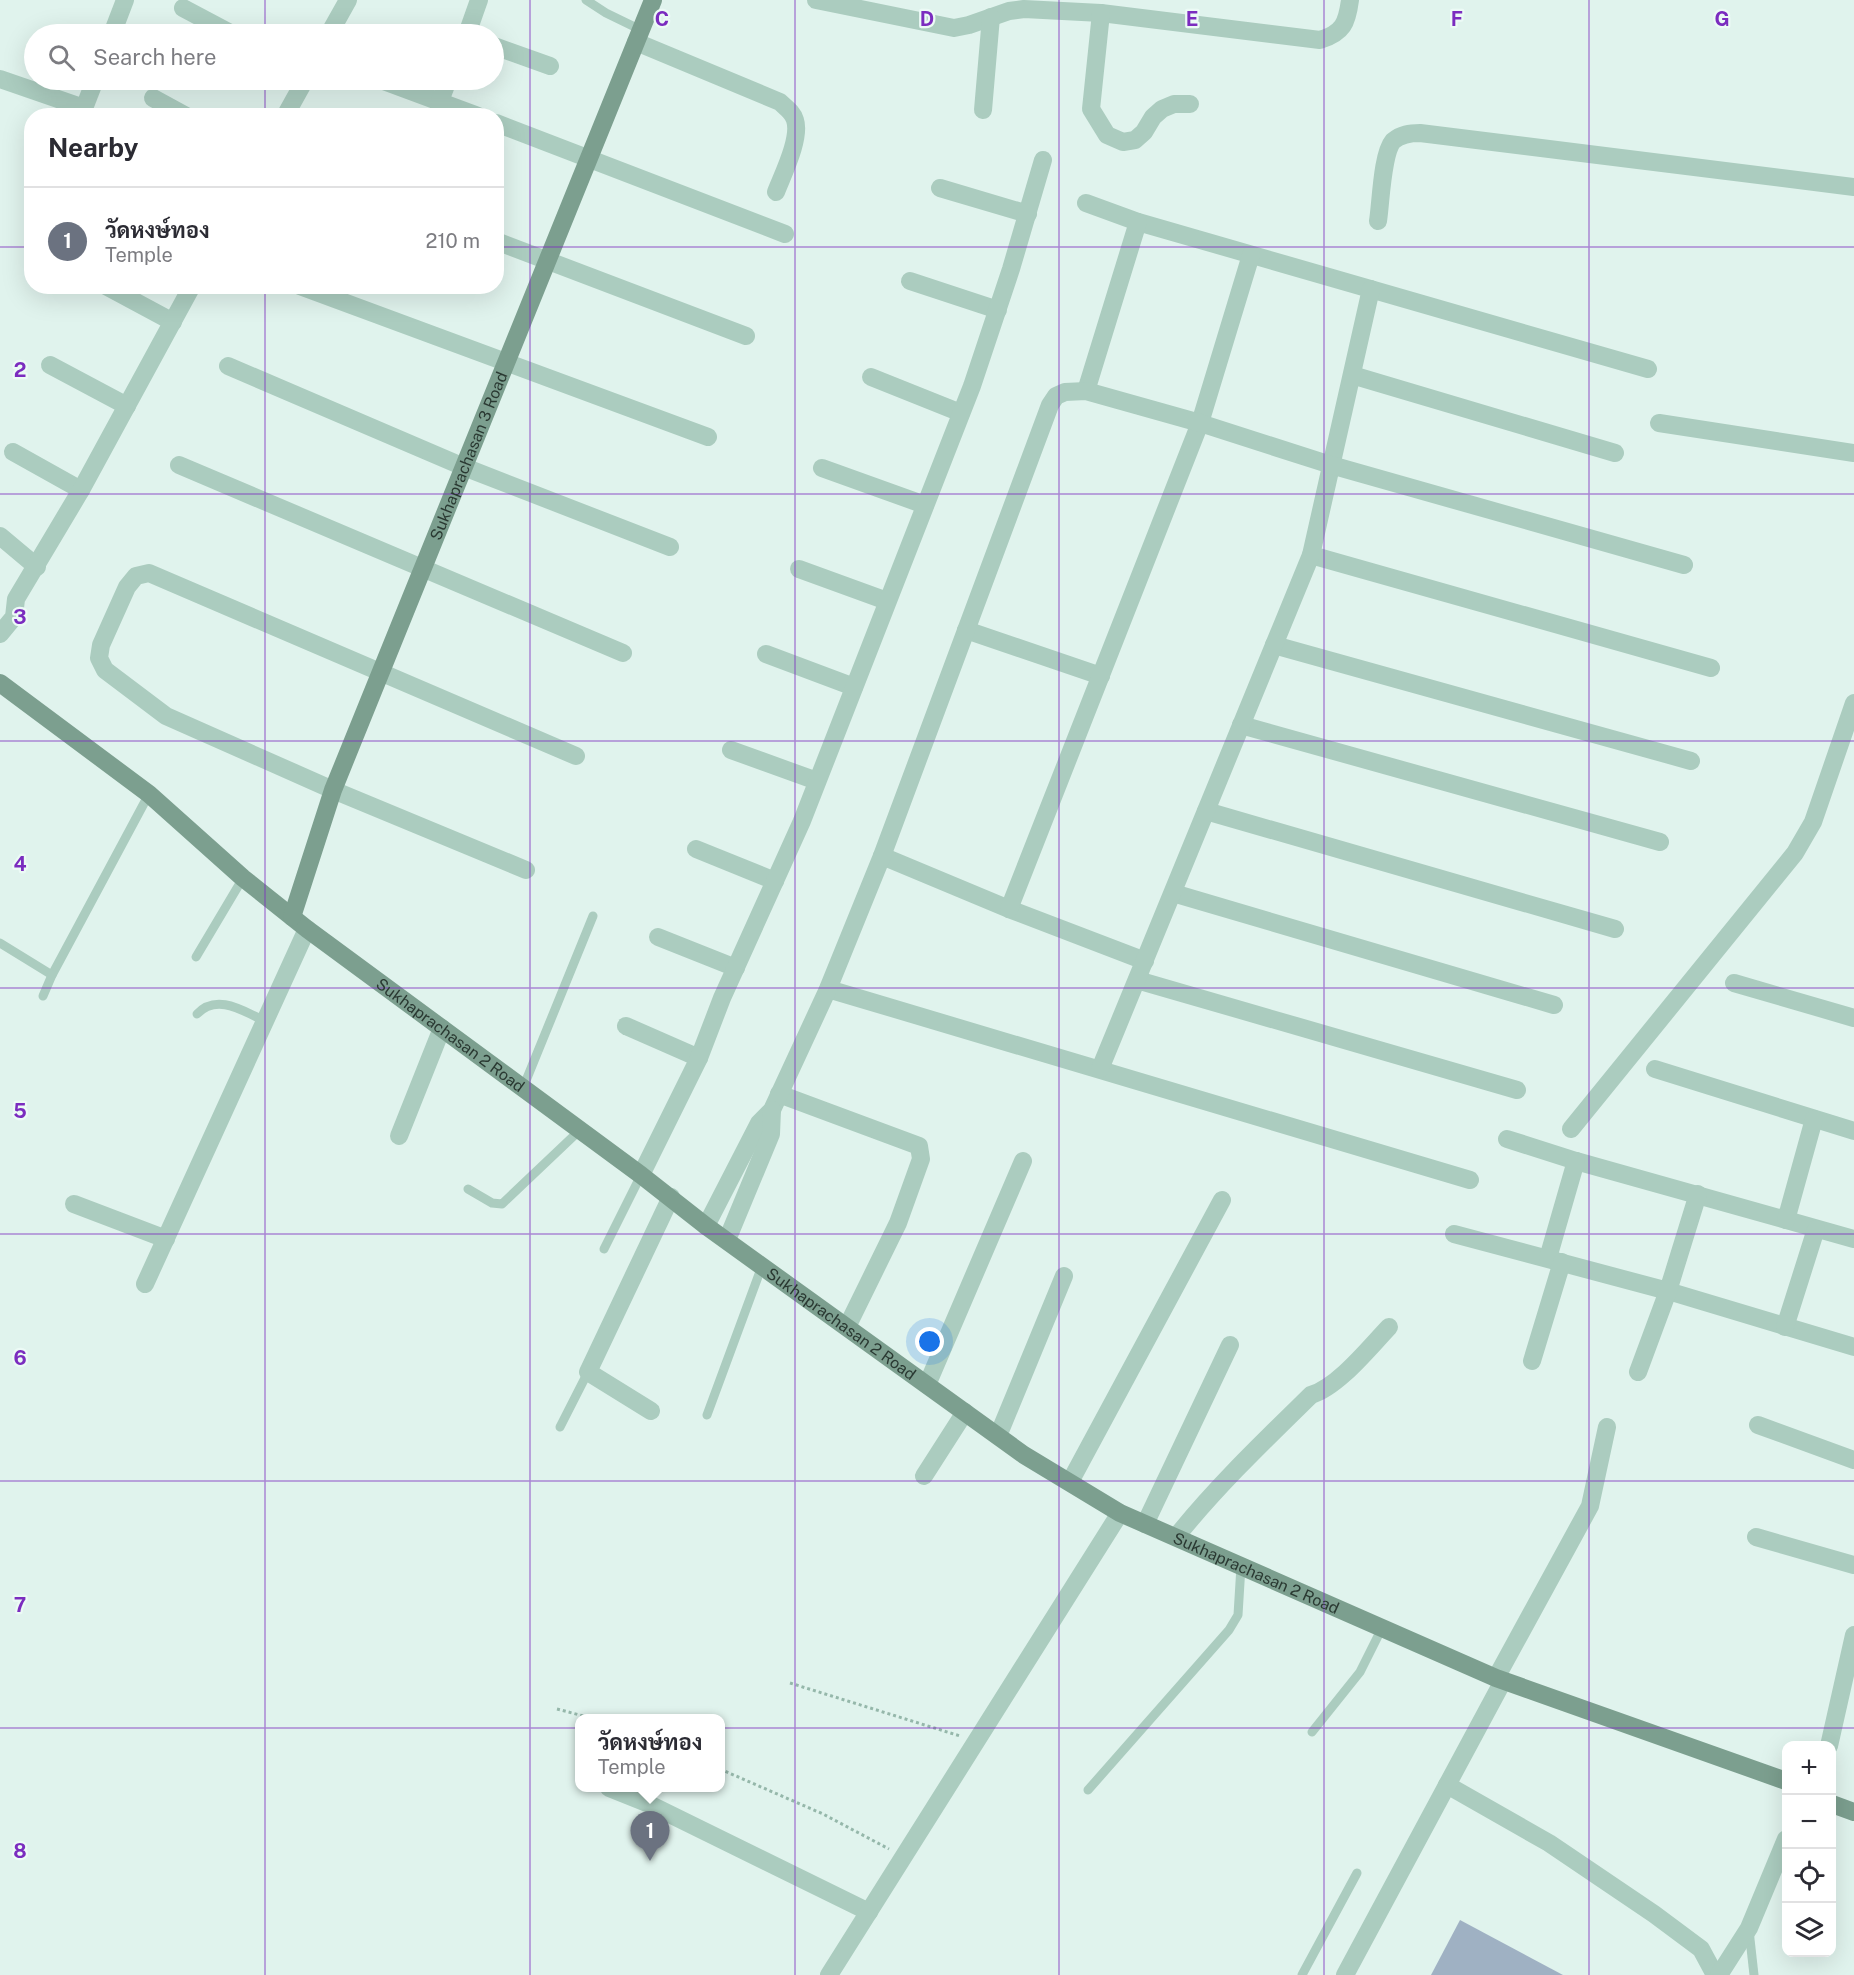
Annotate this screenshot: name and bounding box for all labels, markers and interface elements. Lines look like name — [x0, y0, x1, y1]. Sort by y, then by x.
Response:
text: C — [655, 7, 669, 31]
text: D — [920, 7, 934, 31]
text: E — [1186, 7, 1198, 31]
text: F — [1451, 7, 1463, 31]
text: G — [1714, 7, 1730, 31]
search box — [24, 24, 504, 90]
icon: search — [45, 41, 78, 74]
text: Search here — [93, 44, 217, 70]
text: Nearby — [48, 132, 138, 163]
text: วัดหงษ์ทอง — [105, 217, 210, 243]
text: 1 — [63, 229, 72, 253]
text: 210 m — [426, 229, 480, 253]
text: Temple — [105, 243, 173, 267]
text: 2 — [14, 358, 26, 382]
street label: Sukhaprachasan 3 Road — [426, 369, 511, 543]
text: 3 — [13, 605, 27, 629]
text: 4 — [13, 852, 27, 876]
street label: Sukhaprachasan 2 Road — [373, 974, 528, 1096]
text: 5 — [13, 1099, 27, 1123]
street label: Sukhaprachasan 2 Road — [763, 1263, 920, 1384]
your location — [915, 1327, 944, 1356]
text: 6 — [13, 1346, 27, 1370]
street label: Sukhaprachasan 2 Road — [1170, 1528, 1342, 1618]
text: 7 — [14, 1593, 26, 1617]
popup — [575, 1714, 725, 1792]
text: วัดหงษ์ทอง — [598, 1729, 702, 1755]
map controls — [1782, 1741, 1836, 1957]
button: + — [1782, 1741, 1836, 1795]
text: Temple — [598, 1755, 666, 1779]
button: − — [1782, 1795, 1836, 1849]
pin: 1 — [630, 1812, 670, 1861]
text: 8 — [13, 1839, 27, 1863]
button: locate — [1782, 1849, 1836, 1903]
button: layers — [1782, 1903, 1836, 1957]

